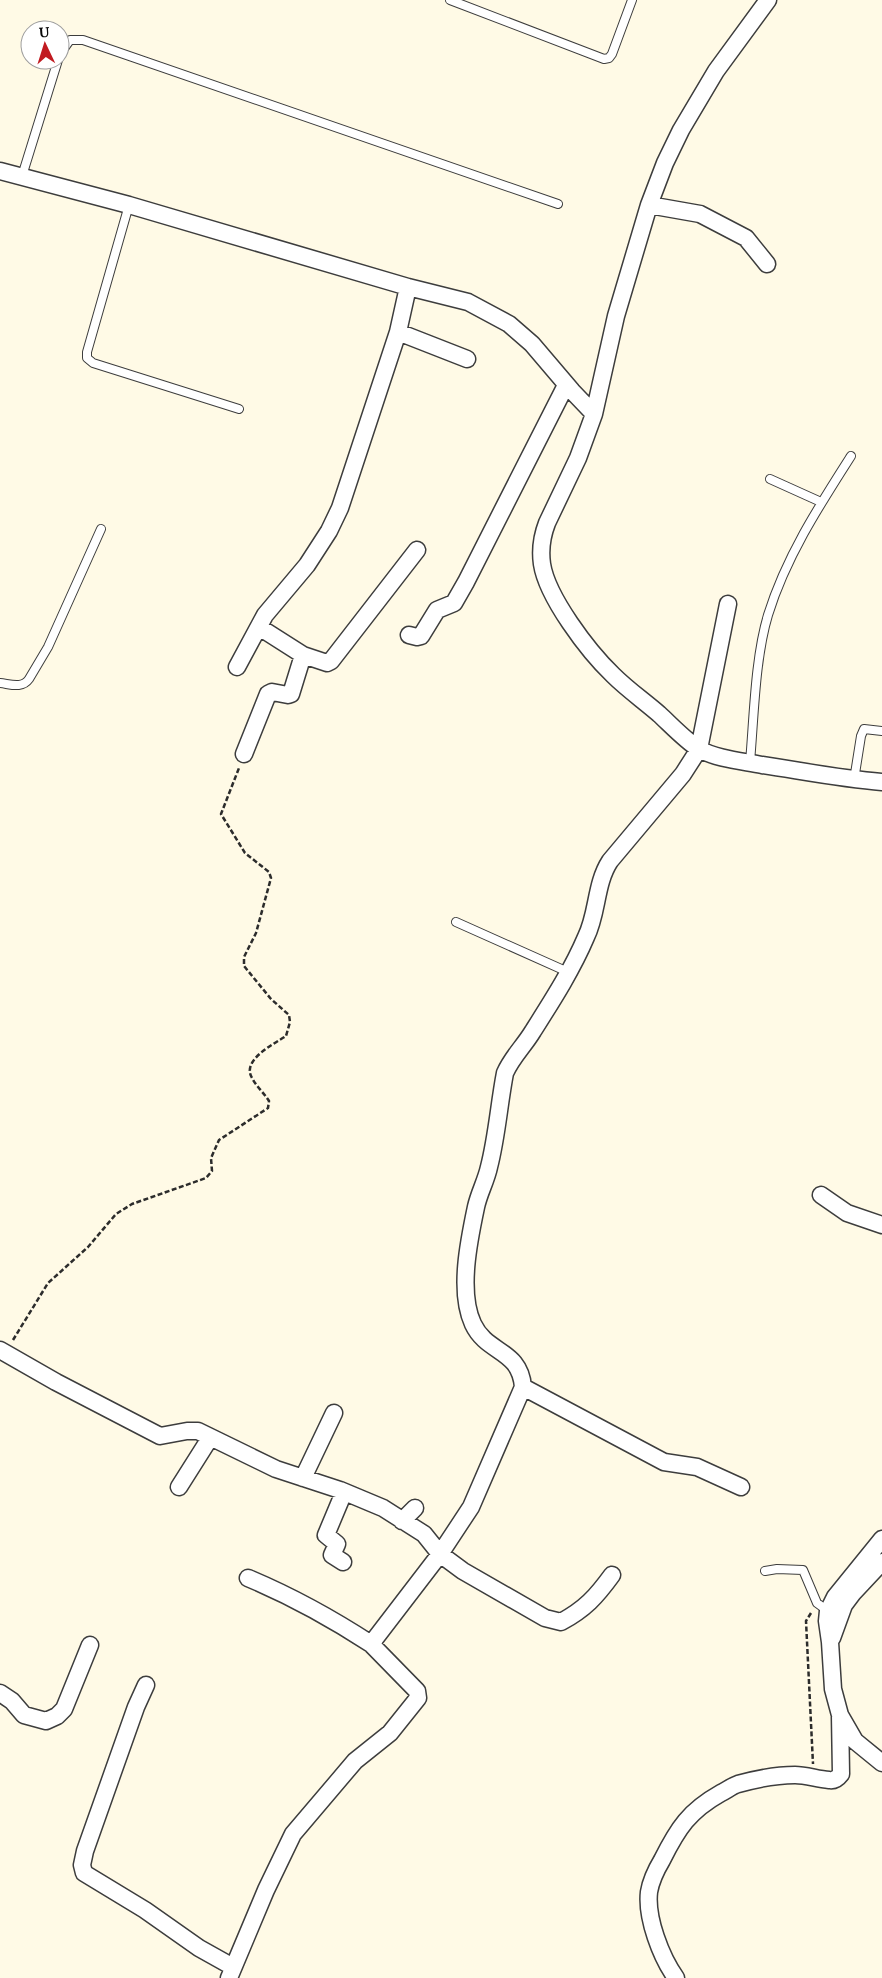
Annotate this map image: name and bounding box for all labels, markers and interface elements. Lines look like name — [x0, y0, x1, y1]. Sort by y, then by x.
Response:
north arrow — [20, 20, 70, 70]
text: U — [38, 23, 50, 41]

